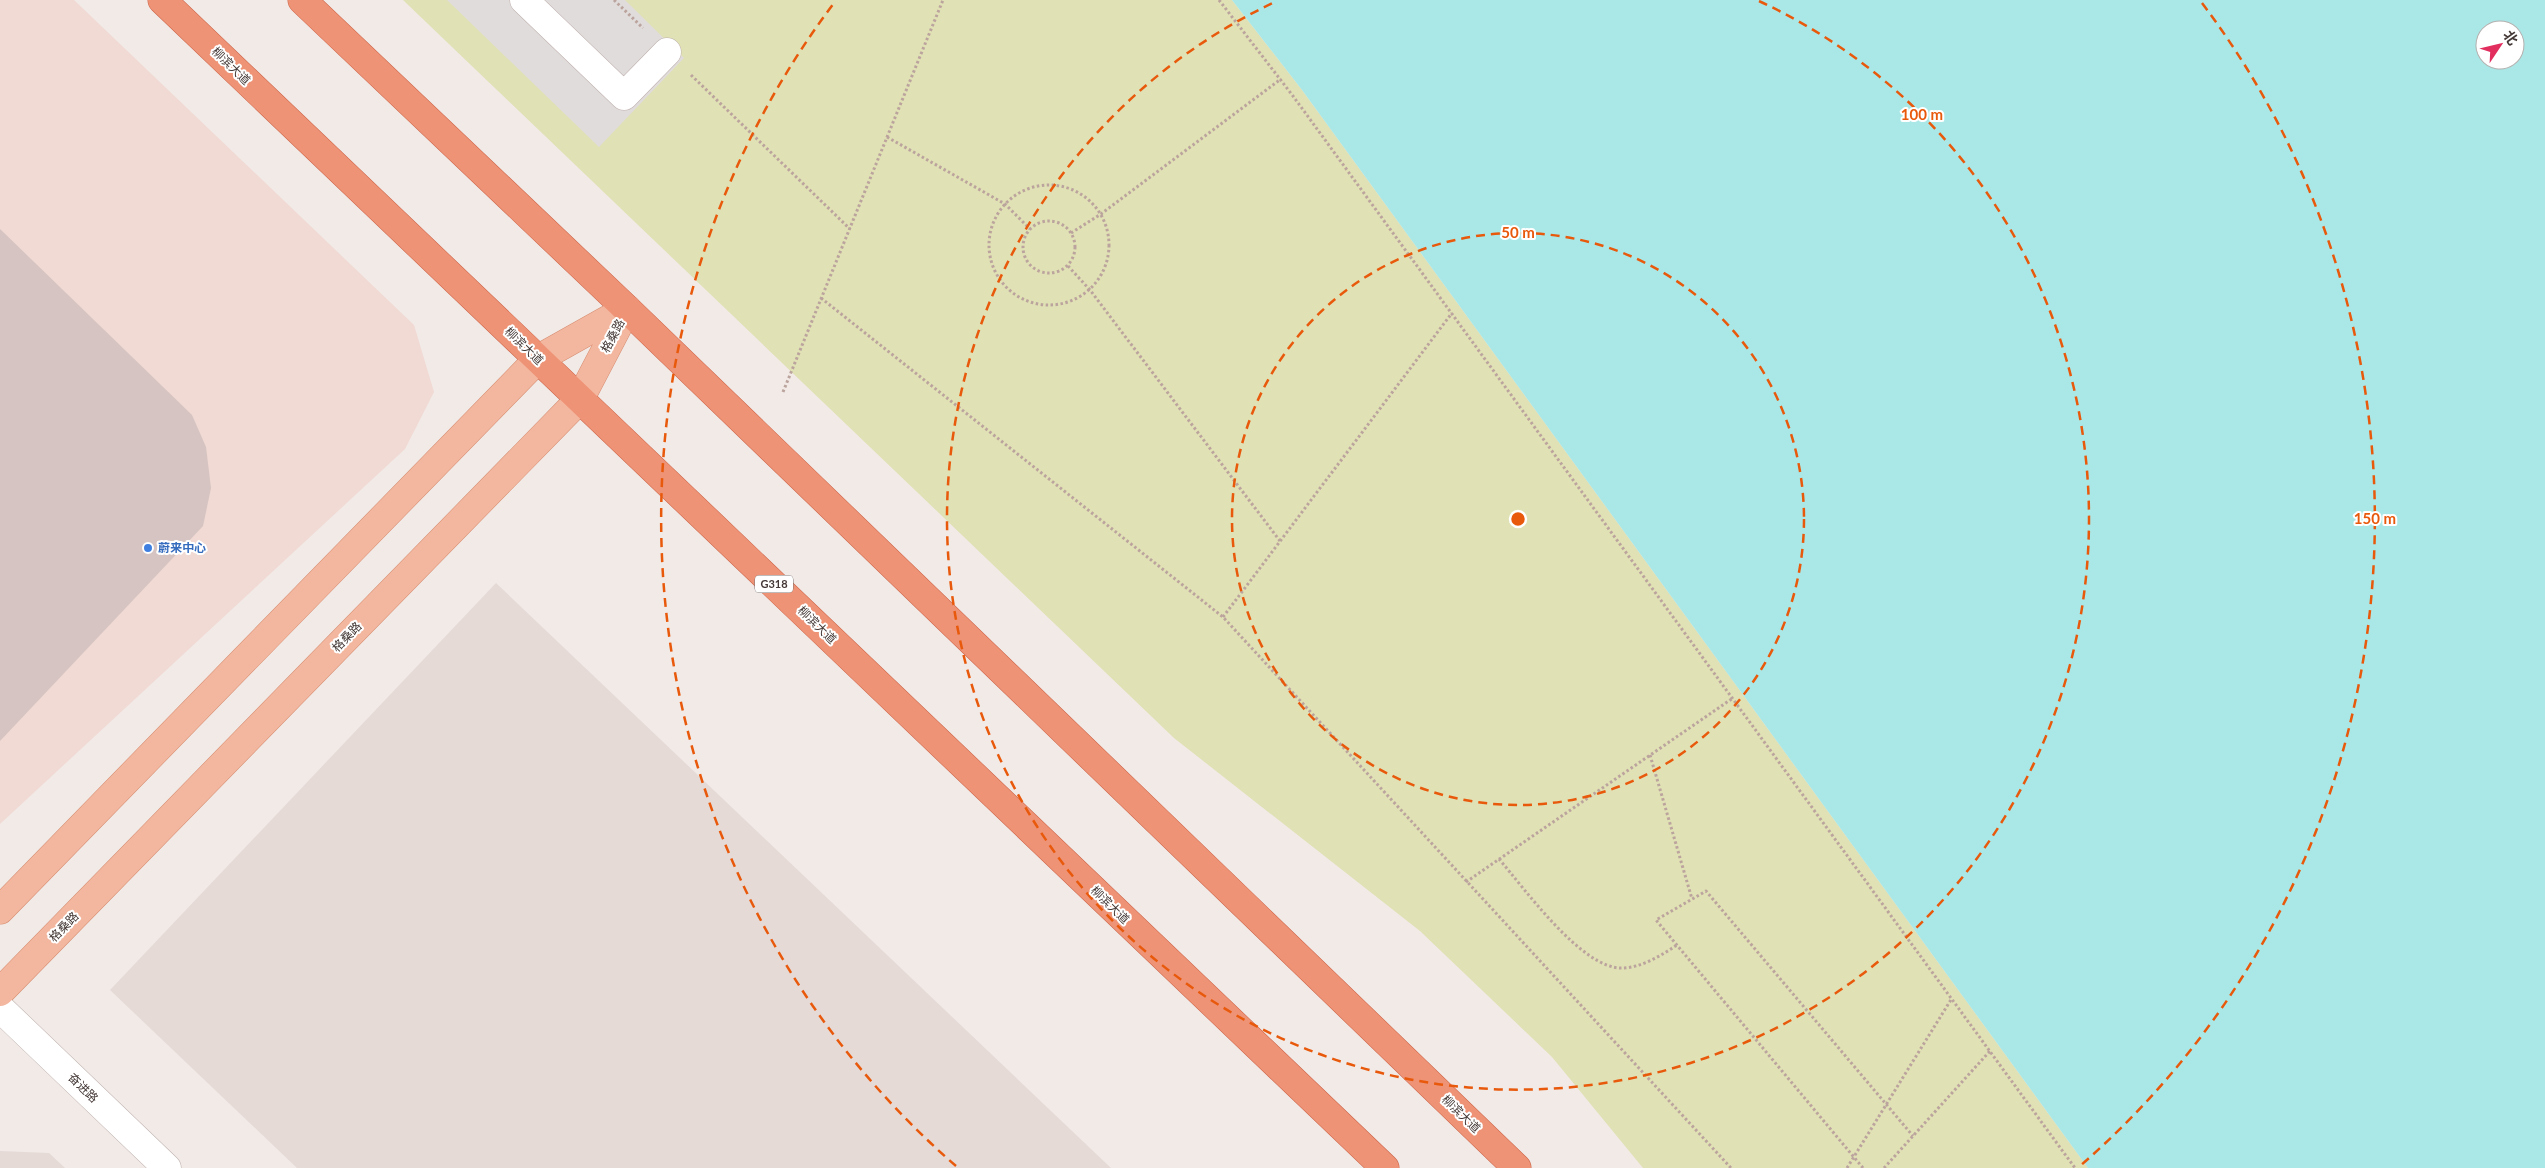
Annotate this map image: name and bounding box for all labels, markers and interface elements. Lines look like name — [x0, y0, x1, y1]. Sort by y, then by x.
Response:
north arrow — [2475, 20, 2525, 70]
text: 北 — [2500, 27, 2522, 48]
street label: 柳滨大道 — [209, 44, 254, 88]
text: 100 m — [1901, 105, 1943, 123]
text: 50 m — [1501, 223, 1535, 241]
street label: 格桑路 — [597, 316, 628, 355]
street label: 柳滨大道 — [502, 324, 547, 368]
text: 150 m — [2354, 509, 2396, 527]
centre of rings — [1509, 510, 1527, 528]
place label: 蔚来中心 — [158, 540, 206, 555]
marker: 蔚来中心 — [142, 542, 154, 554]
road number: G318 — [755, 576, 793, 592]
street label: 柳滨大道 — [795, 603, 840, 647]
street label: 格桑路 — [329, 618, 365, 655]
street label: 柳滨大道 — [1088, 883, 1133, 927]
street label: 格桑路 — [46, 908, 82, 945]
street label: 奋进路 — [65, 1070, 102, 1106]
street label: 柳滨大道 — [1439, 1092, 1484, 1136]

